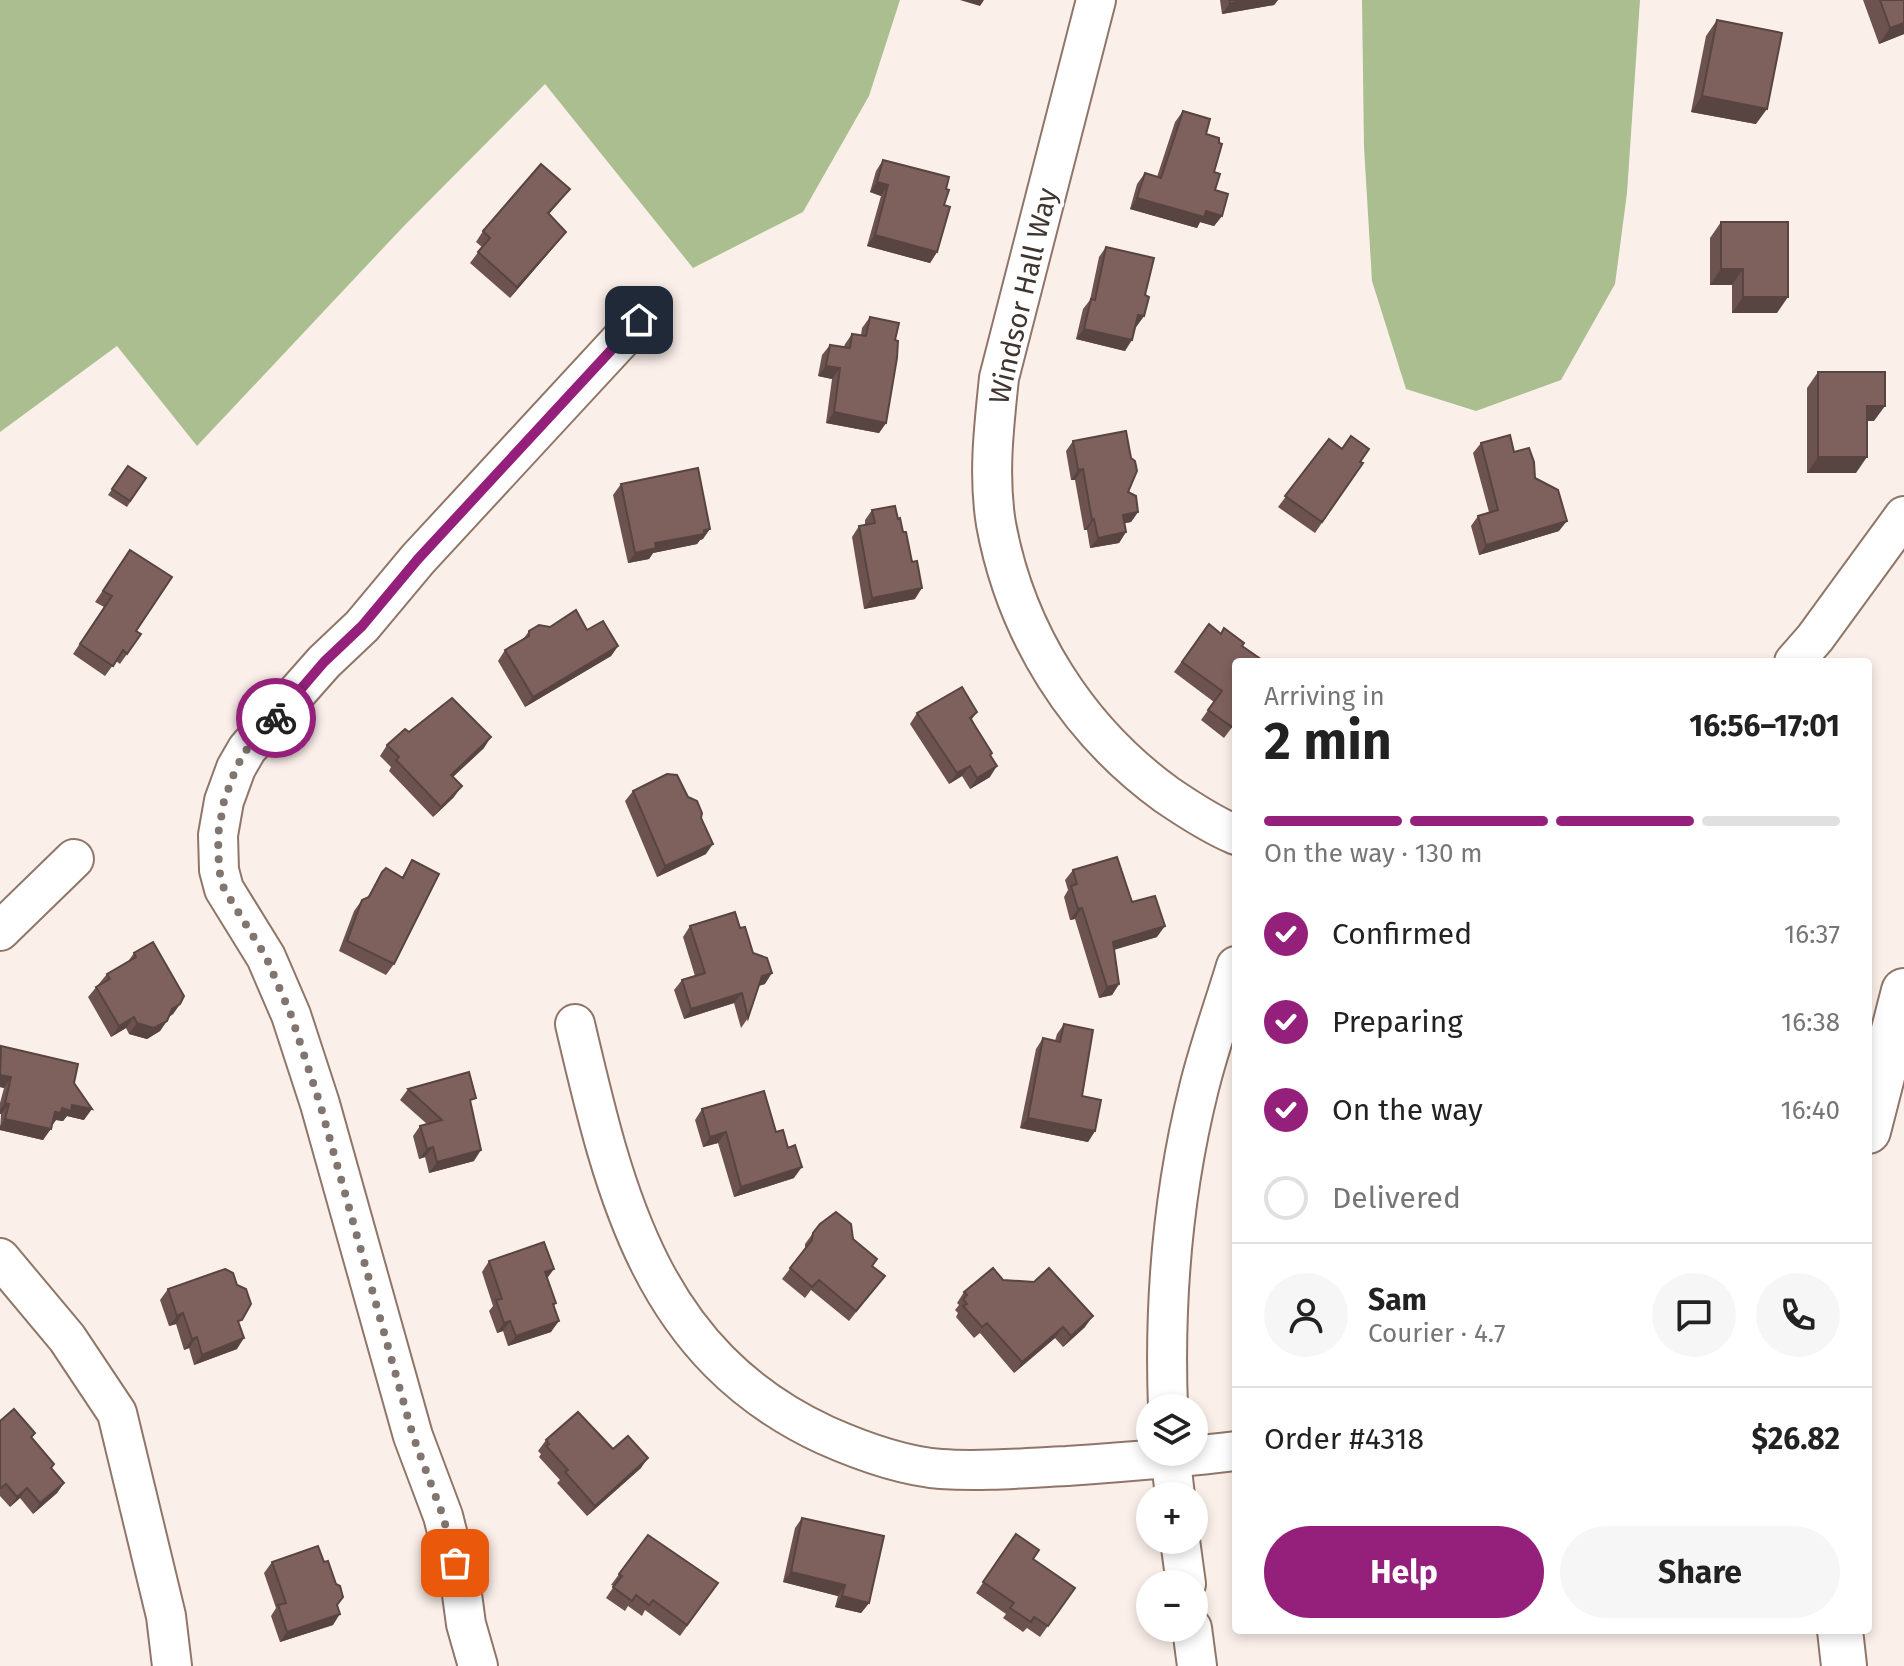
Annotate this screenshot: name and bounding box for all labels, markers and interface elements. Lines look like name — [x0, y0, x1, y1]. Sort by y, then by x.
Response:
street label: Windsor Hall Way — [982, 185, 1064, 407]
pin — [605, 286, 673, 354]
icon: home — [617, 298, 661, 342]
courier — [236, 678, 316, 758]
text: Arriving in — [1264, 681, 1385, 712]
icon: bike — [254, 696, 298, 740]
text: 16:56–17:01 — [1689, 708, 1840, 744]
text: 2 min — [1264, 710, 1392, 773]
text: On the way · 130 m — [1264, 838, 1483, 869]
icon: check — [1264, 912, 1308, 956]
text: Confirmed — [1332, 916, 1472, 952]
text: 16:37 — [1784, 919, 1840, 950]
icon: check — [1264, 1000, 1308, 1044]
text: Preparing — [1332, 1004, 1463, 1040]
text: 16:38 — [1781, 1007, 1840, 1038]
icon: check — [1264, 1088, 1308, 1132]
text: On the way — [1332, 1092, 1483, 1128]
text: 16:40 — [1780, 1095, 1840, 1126]
text: Delivered — [1332, 1180, 1461, 1216]
button: person — [1264, 1273, 1348, 1357]
button: chat — [1652, 1273, 1736, 1357]
button: phone — [1756, 1273, 1840, 1357]
text: Sam — [1368, 1282, 1427, 1318]
text: Courier · 4.7 — [1368, 1318, 1506, 1349]
map controls — [1136, 1394, 1208, 1642]
button: layers — [1136, 1394, 1208, 1466]
text: Order #4318 — [1264, 1421, 1424, 1457]
text: $26.82 — [1752, 1421, 1840, 1457]
button: + — [1136, 1482, 1208, 1554]
button: Help — [1264, 1526, 1544, 1618]
button: Share — [1560, 1526, 1840, 1618]
pin — [421, 1529, 489, 1597]
icon: bag — [433, 1541, 477, 1585]
button: − — [1136, 1570, 1208, 1642]

